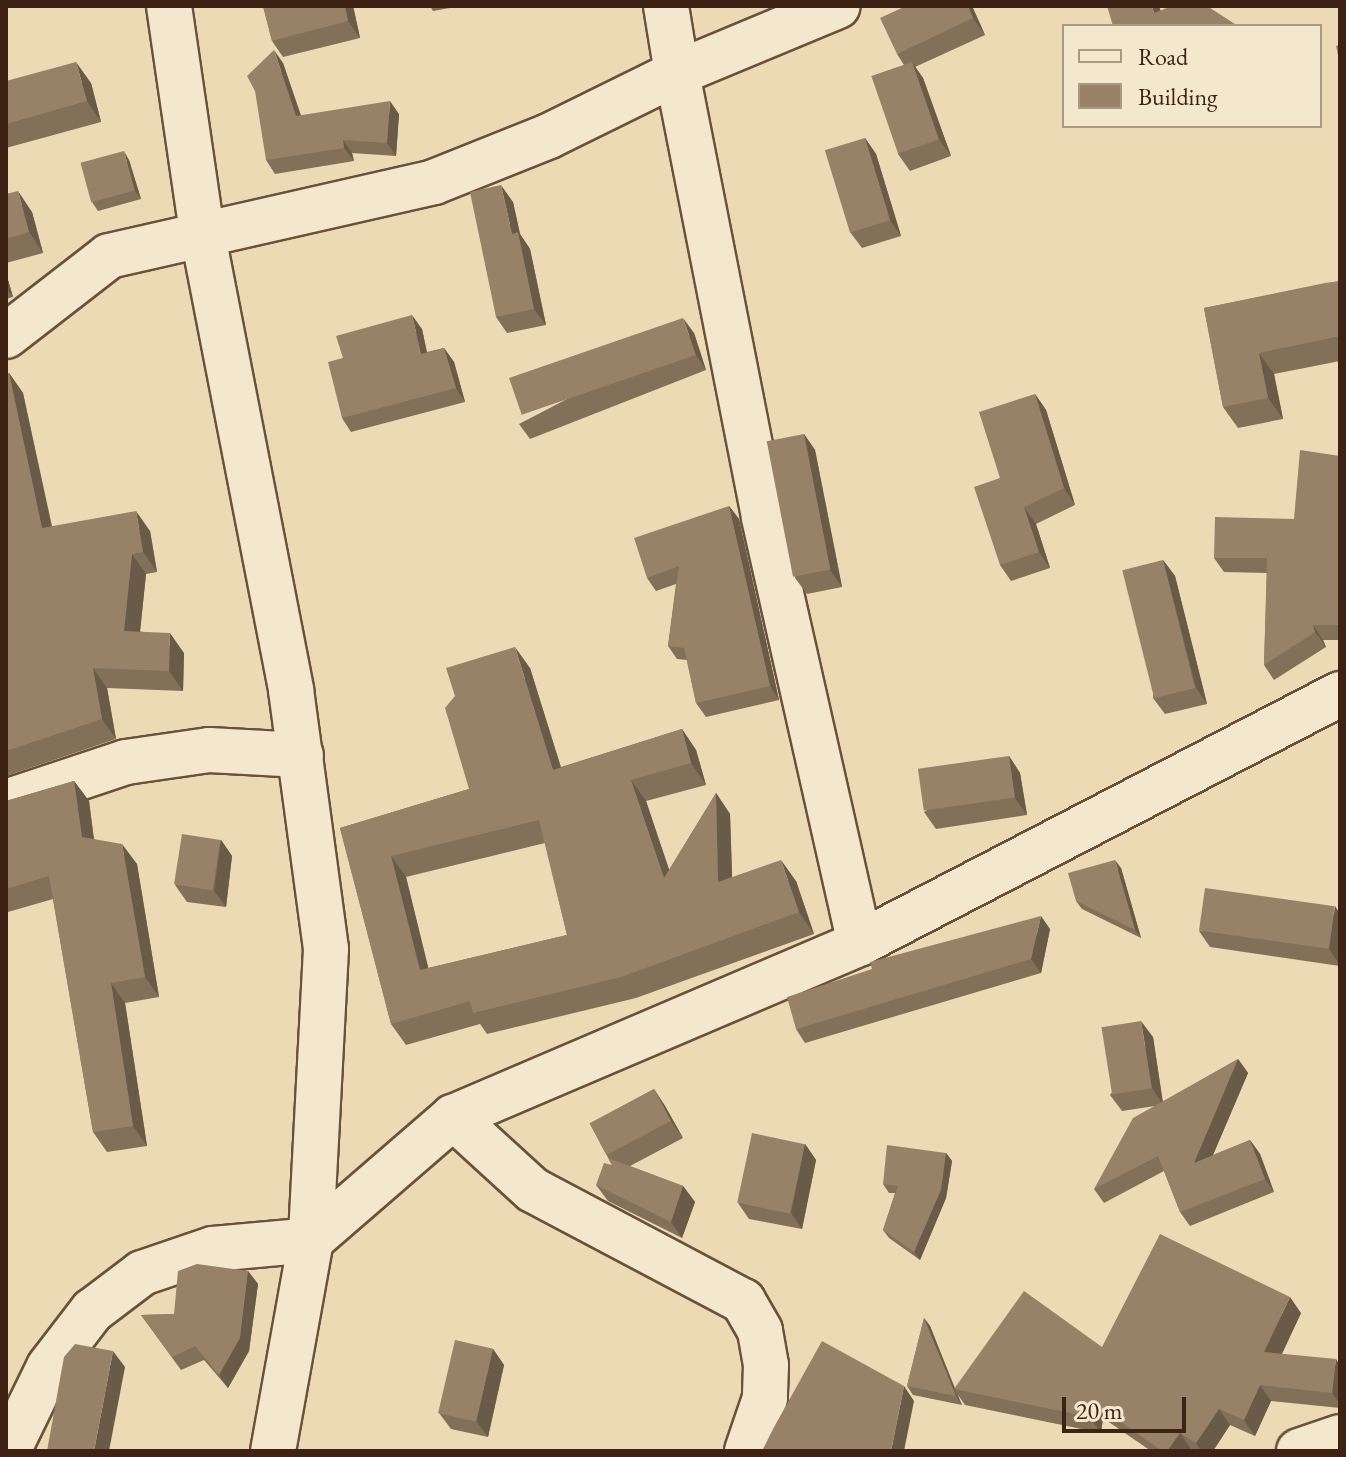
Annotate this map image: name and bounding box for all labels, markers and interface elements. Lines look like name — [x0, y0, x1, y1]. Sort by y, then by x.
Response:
legend — [1062, 24, 1322, 128]
text: Road — [1138, 41, 1188, 72]
text: Building — [1138, 81, 1218, 112]
scale bar — [1066, 1381, 1190, 1431]
text: 20 m — [1076, 1395, 1123, 1426]

